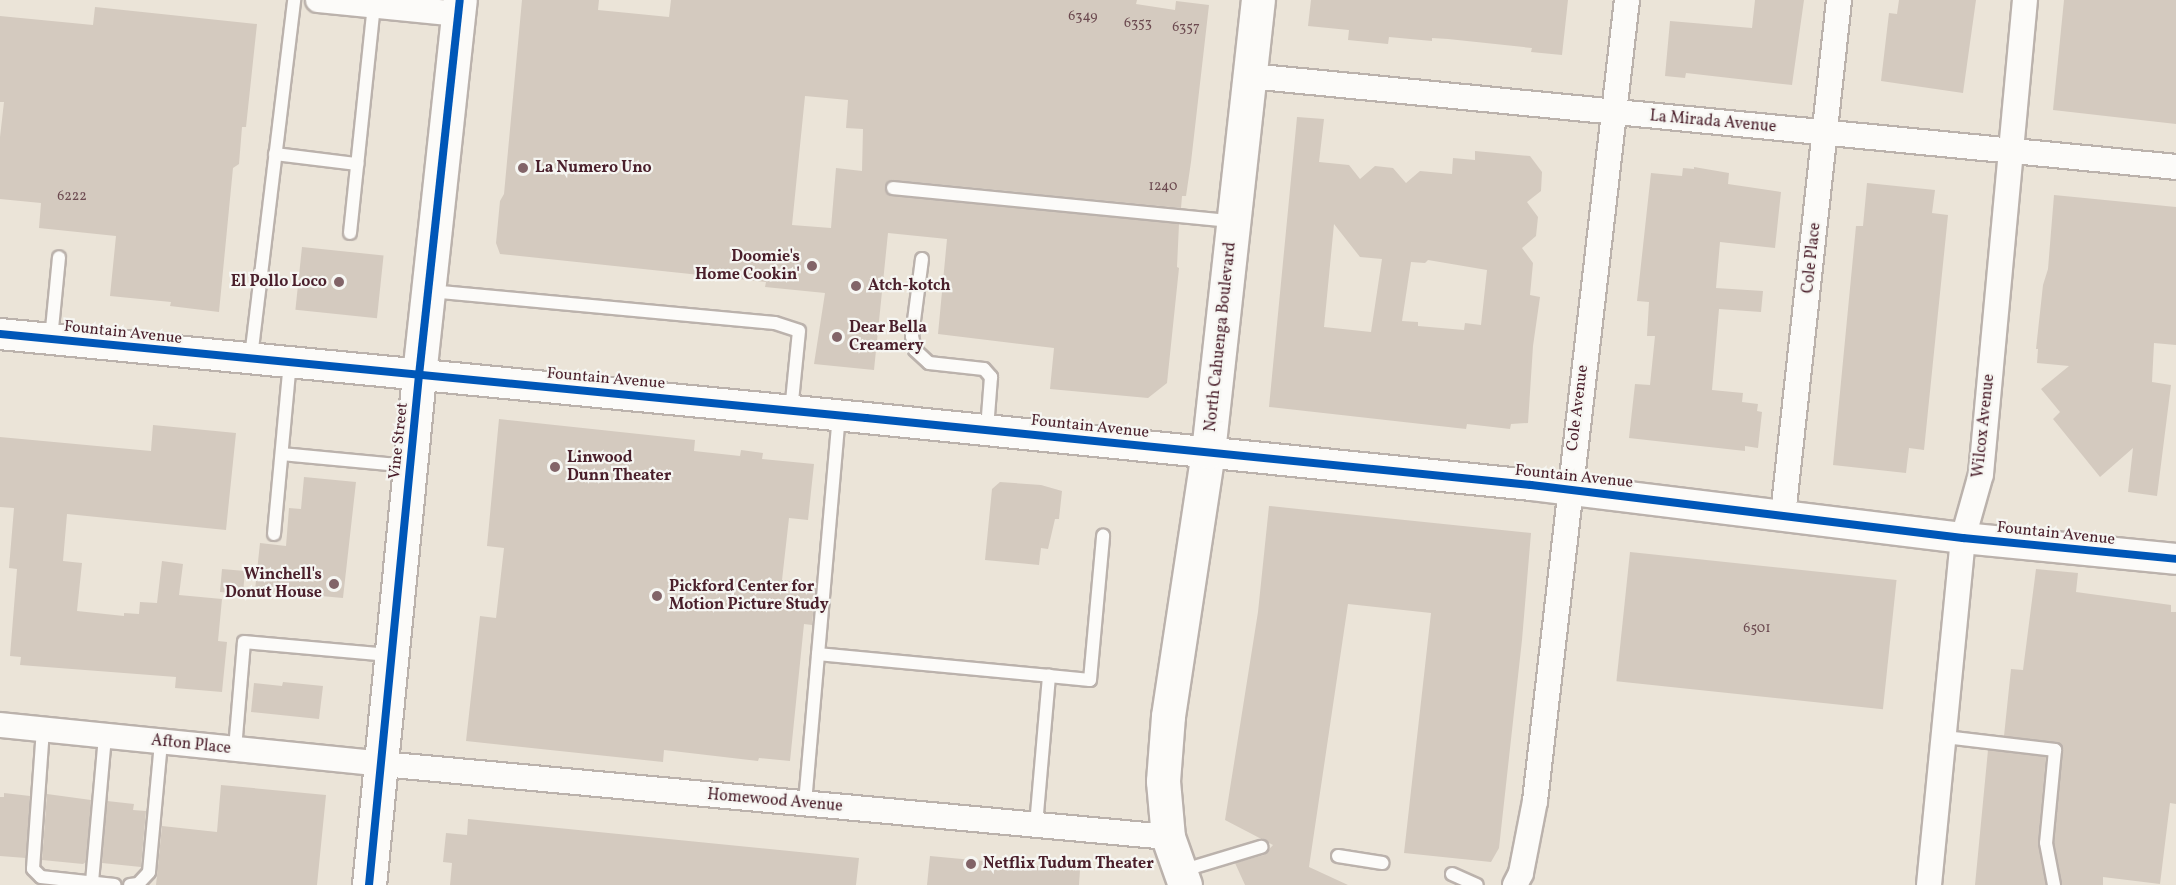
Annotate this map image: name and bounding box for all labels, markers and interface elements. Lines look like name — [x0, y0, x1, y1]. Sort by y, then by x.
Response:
house number: 6349 — [1068, 9, 1098, 25]
house number: 6353 — [1124, 16, 1152, 32]
house number: 6357 — [1172, 20, 1200, 36]
street label: La Mirada Avenue — [1649, 107, 1777, 137]
place label: La Numero Uno — [535, 158, 652, 178]
marker: La Numero Uno — [516, 161, 530, 175]
house number: 1240 — [1148, 179, 1178, 195]
house number: 6222 — [57, 189, 87, 205]
street label: Cole Place — [1799, 222, 1825, 294]
street label: North Cahuenga Boulevard — [1201, 241, 1241, 433]
place label: Doomie's Home Cookin' — [695, 247, 800, 285]
marker: Doomie's Home Cookin' — [805, 259, 819, 273]
place label: El Pollo Loco — [231, 272, 327, 292]
marker: El Pollo Loco — [332, 275, 346, 289]
place label: Atch-kotch — [868, 276, 951, 296]
marker: Atch-kotch — [849, 279, 863, 293]
street label: Fountain Avenue — [63, 317, 183, 349]
place label: Dear Bella Creamery — [849, 318, 927, 356]
marker: Dear Bella Creamery — [830, 330, 844, 344]
street label: Fountain Avenue — [546, 364, 666, 394]
street label: Cole Avenue — [1563, 364, 1593, 452]
street label: Wilcox Avenue — [1969, 373, 1999, 479]
street label: Vine Street — [385, 402, 413, 480]
street label: Fountain Avenue — [1030, 411, 1150, 443]
place label: Linwood Dunn Theater — [567, 448, 672, 486]
marker: Linwood Dunn Theater — [548, 460, 562, 474]
street label: Fountain Avenue — [1514, 461, 1634, 493]
street label: Fountain Avenue — [1996, 518, 2116, 550]
place label: Winchell's Donut House — [225, 565, 322, 603]
marker: Winchell's Donut House — [327, 577, 341, 591]
place label: Pickford Center for Motion Picture Study — [669, 577, 829, 615]
marker: Pickford Center for Motion Picture Study — [650, 589, 664, 603]
house number: 6501 — [1743, 621, 1771, 637]
street label: Afton Place — [150, 731, 232, 759]
street label: Homewood Avenue — [706, 786, 844, 816]
place label: Netflix Tudum Theater — [983, 854, 1154, 874]
marker: Netflix Tudum Theater — [964, 857, 978, 871]

